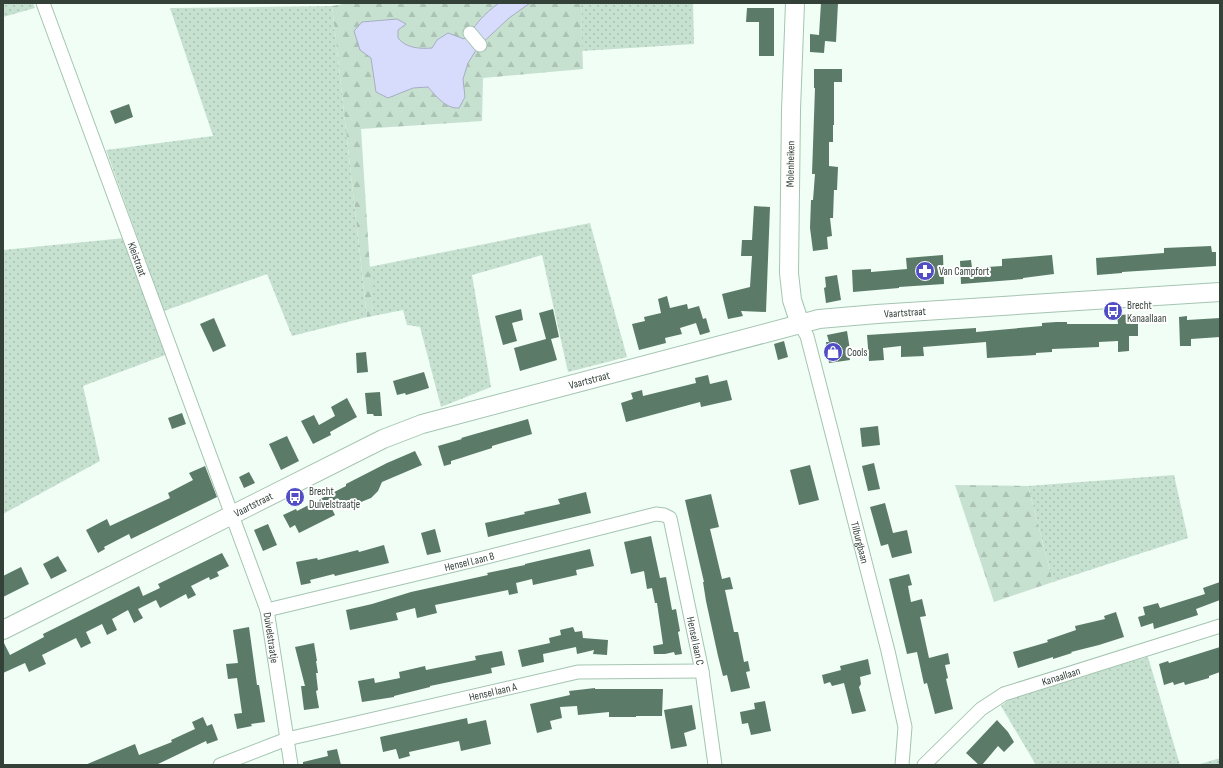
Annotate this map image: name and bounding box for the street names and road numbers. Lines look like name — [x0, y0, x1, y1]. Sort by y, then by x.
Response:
street label: Molenheiken — [784, 140, 797, 187]
street label: Kleistraat — [125, 240, 150, 279]
street label: Vaartstraat — [884, 305, 927, 321]
street label: Vaartstraat — [567, 368, 612, 392]
street label: Vaartstraat — [232, 489, 276, 520]
street label: Tilburgbaan — [848, 520, 871, 565]
street label: Hensel Laan B — [443, 549, 496, 574]
street label: Duivelstraatje — [260, 611, 281, 664]
street label: Hensel laan C — [684, 616, 707, 666]
street label: Kanaallaan — [1040, 664, 1082, 689]
street label: Hensel laan A — [468, 680, 518, 704]

